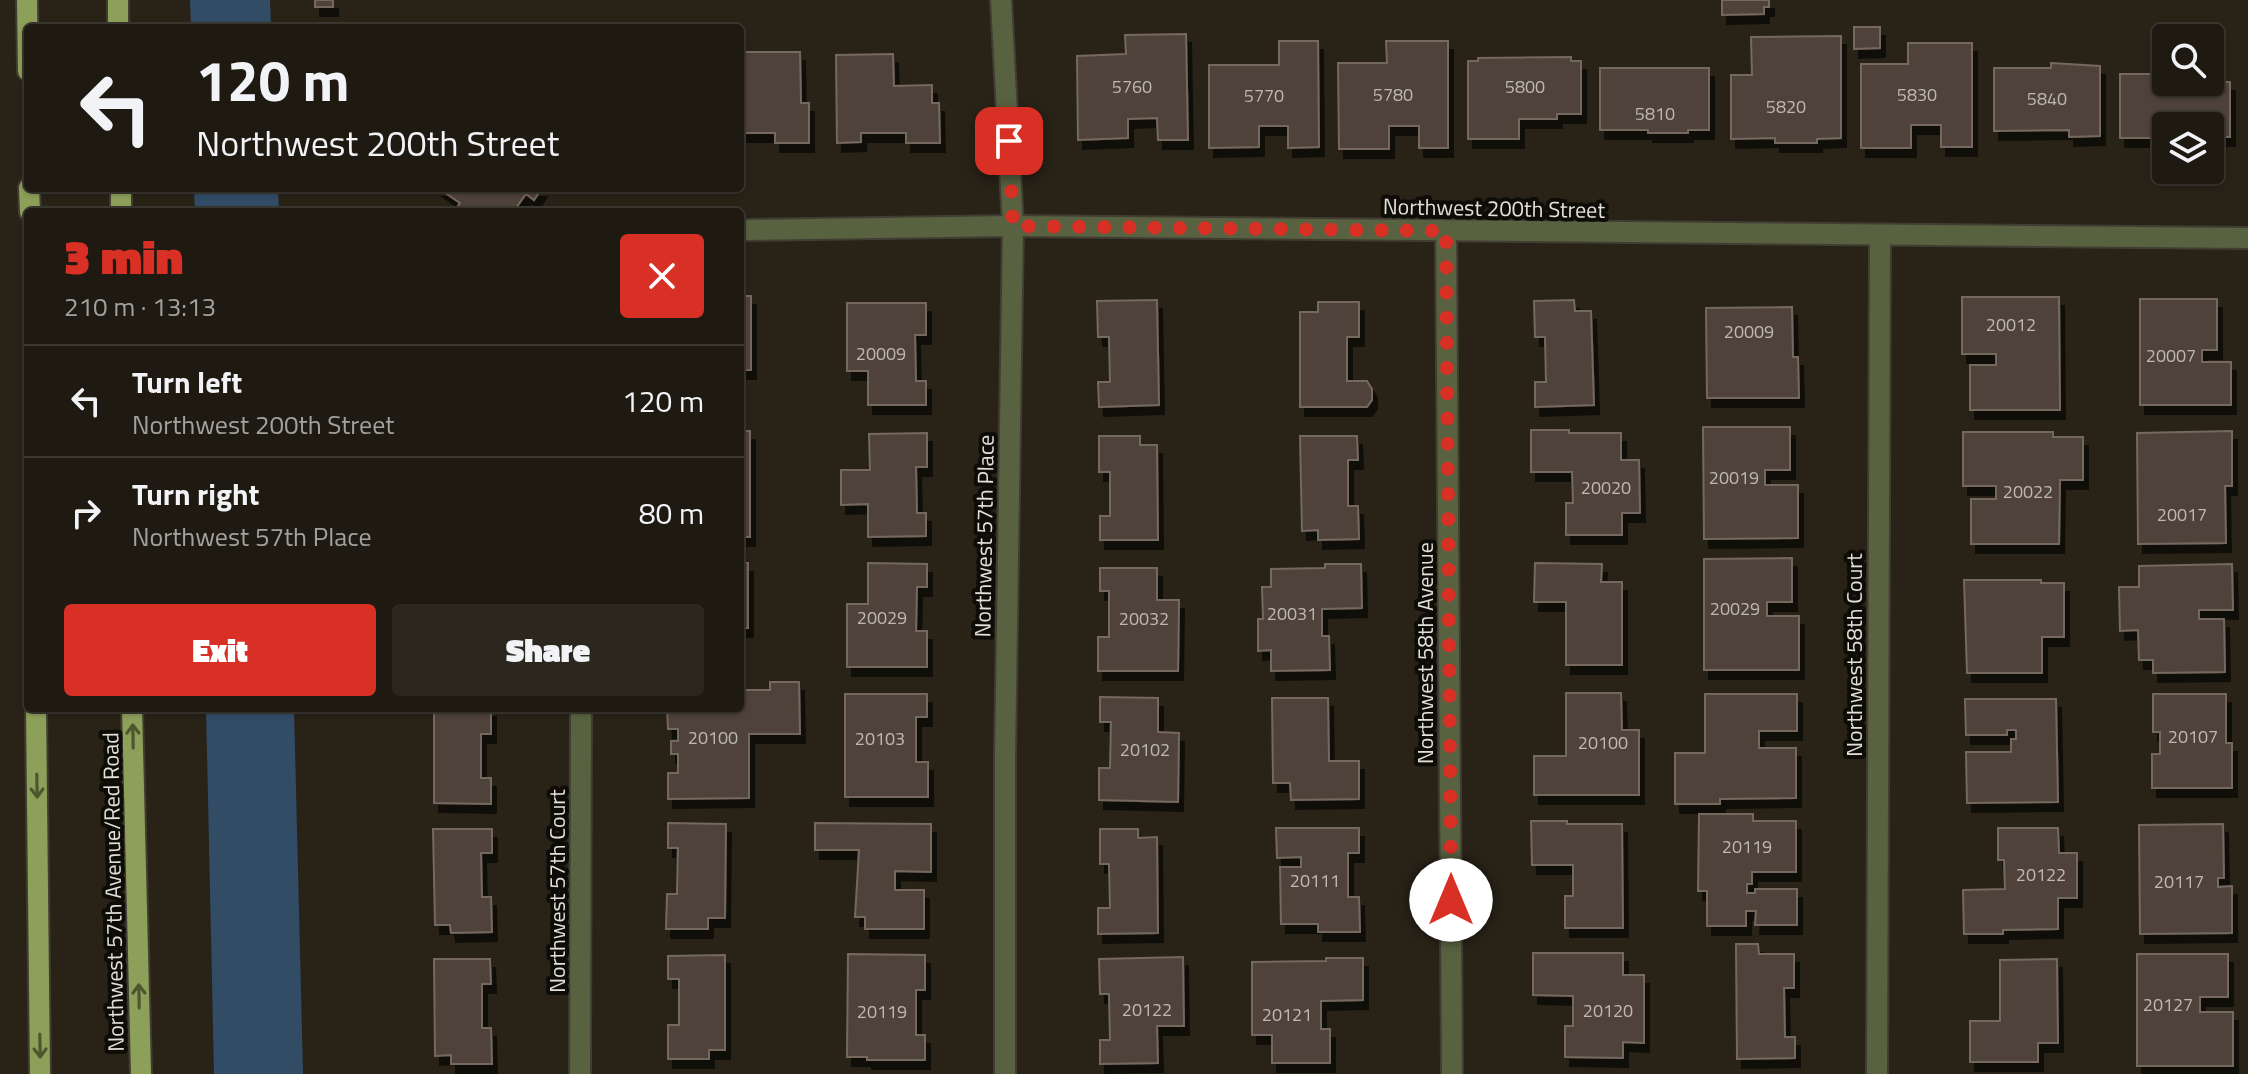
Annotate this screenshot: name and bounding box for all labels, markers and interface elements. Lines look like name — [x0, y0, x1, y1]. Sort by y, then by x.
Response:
map controls — [2152, 24, 2224, 184]
button: search — [2152, 24, 2224, 96]
text: 120 m — [196, 38, 349, 123]
icon: left — [64, 56, 168, 160]
house number: 5760 — [1112, 73, 1152, 100]
house number: 5800 — [1505, 73, 1545, 100]
house number: 5780 — [1373, 81, 1413, 108]
house number: 5830 — [1897, 81, 1937, 108]
house number: 5770 — [1244, 82, 1284, 109]
house number: 5840 — [2027, 85, 2067, 112]
house number: 5820 — [1766, 93, 1806, 120]
house number: 5810 — [1635, 100, 1675, 127]
pin — [975, 107, 1043, 175]
button: layers — [2152, 112, 2224, 184]
text: Northwest 200th Street — [196, 115, 559, 170]
icon: arrive — [987, 119, 1031, 163]
street label: Northwest 200th Street — [1383, 189, 1606, 227]
text: 3 min — [64, 220, 183, 293]
button: close — [620, 234, 704, 318]
text: 210 m · 13:13 — [64, 287, 216, 326]
house number: 20012 — [1986, 311, 2036, 338]
house number: 20009 — [1724, 318, 1774, 345]
house number: 20009 — [856, 340, 906, 367]
house number: 20007 — [2146, 342, 2196, 369]
text: Turn left — [132, 359, 242, 405]
text: 120 m — [622, 378, 704, 424]
icon: left — [64, 379, 108, 423]
text: Northwest 200th Street — [132, 405, 394, 444]
street label: Northwest 57th Place — [965, 434, 1003, 638]
house number: 20019 — [1709, 464, 1759, 491]
text: Turn right — [132, 471, 260, 517]
house number: 20020 — [1581, 474, 1631, 501]
house number: 20022 — [2003, 478, 2053, 505]
text: 80 m — [639, 490, 704, 536]
icon: right — [64, 491, 108, 535]
house number: 20017 — [2157, 501, 2207, 528]
text: Northwest 57th Place — [132, 517, 372, 556]
street label: Northwest 58th Avenue — [1408, 542, 1442, 764]
street label: Northwest 58th Court — [1837, 553, 1871, 757]
house number: 20029 — [1710, 595, 1760, 622]
house number: 20031 — [1267, 600, 1317, 627]
button: Exit — [64, 604, 376, 696]
button: Share — [392, 604, 704, 696]
house number: 20029 — [857, 604, 907, 631]
house number: 20032 — [1119, 605, 1169, 632]
one-way arrow — [125, 723, 140, 750]
house number: 20107 — [2168, 723, 2218, 750]
house number: 20100 — [688, 724, 738, 751]
house number: 20103 — [855, 725, 905, 752]
house number: 20100 — [1578, 729, 1628, 756]
street label: Northwest 57th Avenue/Red Road — [93, 732, 133, 1052]
house number: 20102 — [1120, 736, 1170, 763]
one-way arrow — [29, 772, 45, 799]
street label: Northwest 57th Court — [540, 789, 574, 993]
house number: 20119 — [1722, 833, 1772, 860]
position arrow — [1409, 858, 1493, 942]
house number: 20122 — [2016, 861, 2066, 888]
house number: 20111 — [1290, 867, 1340, 894]
house number: 20117 — [2154, 868, 2204, 895]
one-way arrow — [132, 983, 147, 1010]
house number: 20127 — [2143, 991, 2193, 1018]
house number: 20122 — [1122, 996, 1172, 1023]
house number: 20120 — [1583, 997, 1633, 1024]
house number: 20119 — [857, 998, 907, 1025]
house number: 20121 — [1262, 1001, 1312, 1028]
one-way arrow — [32, 1032, 48, 1059]

